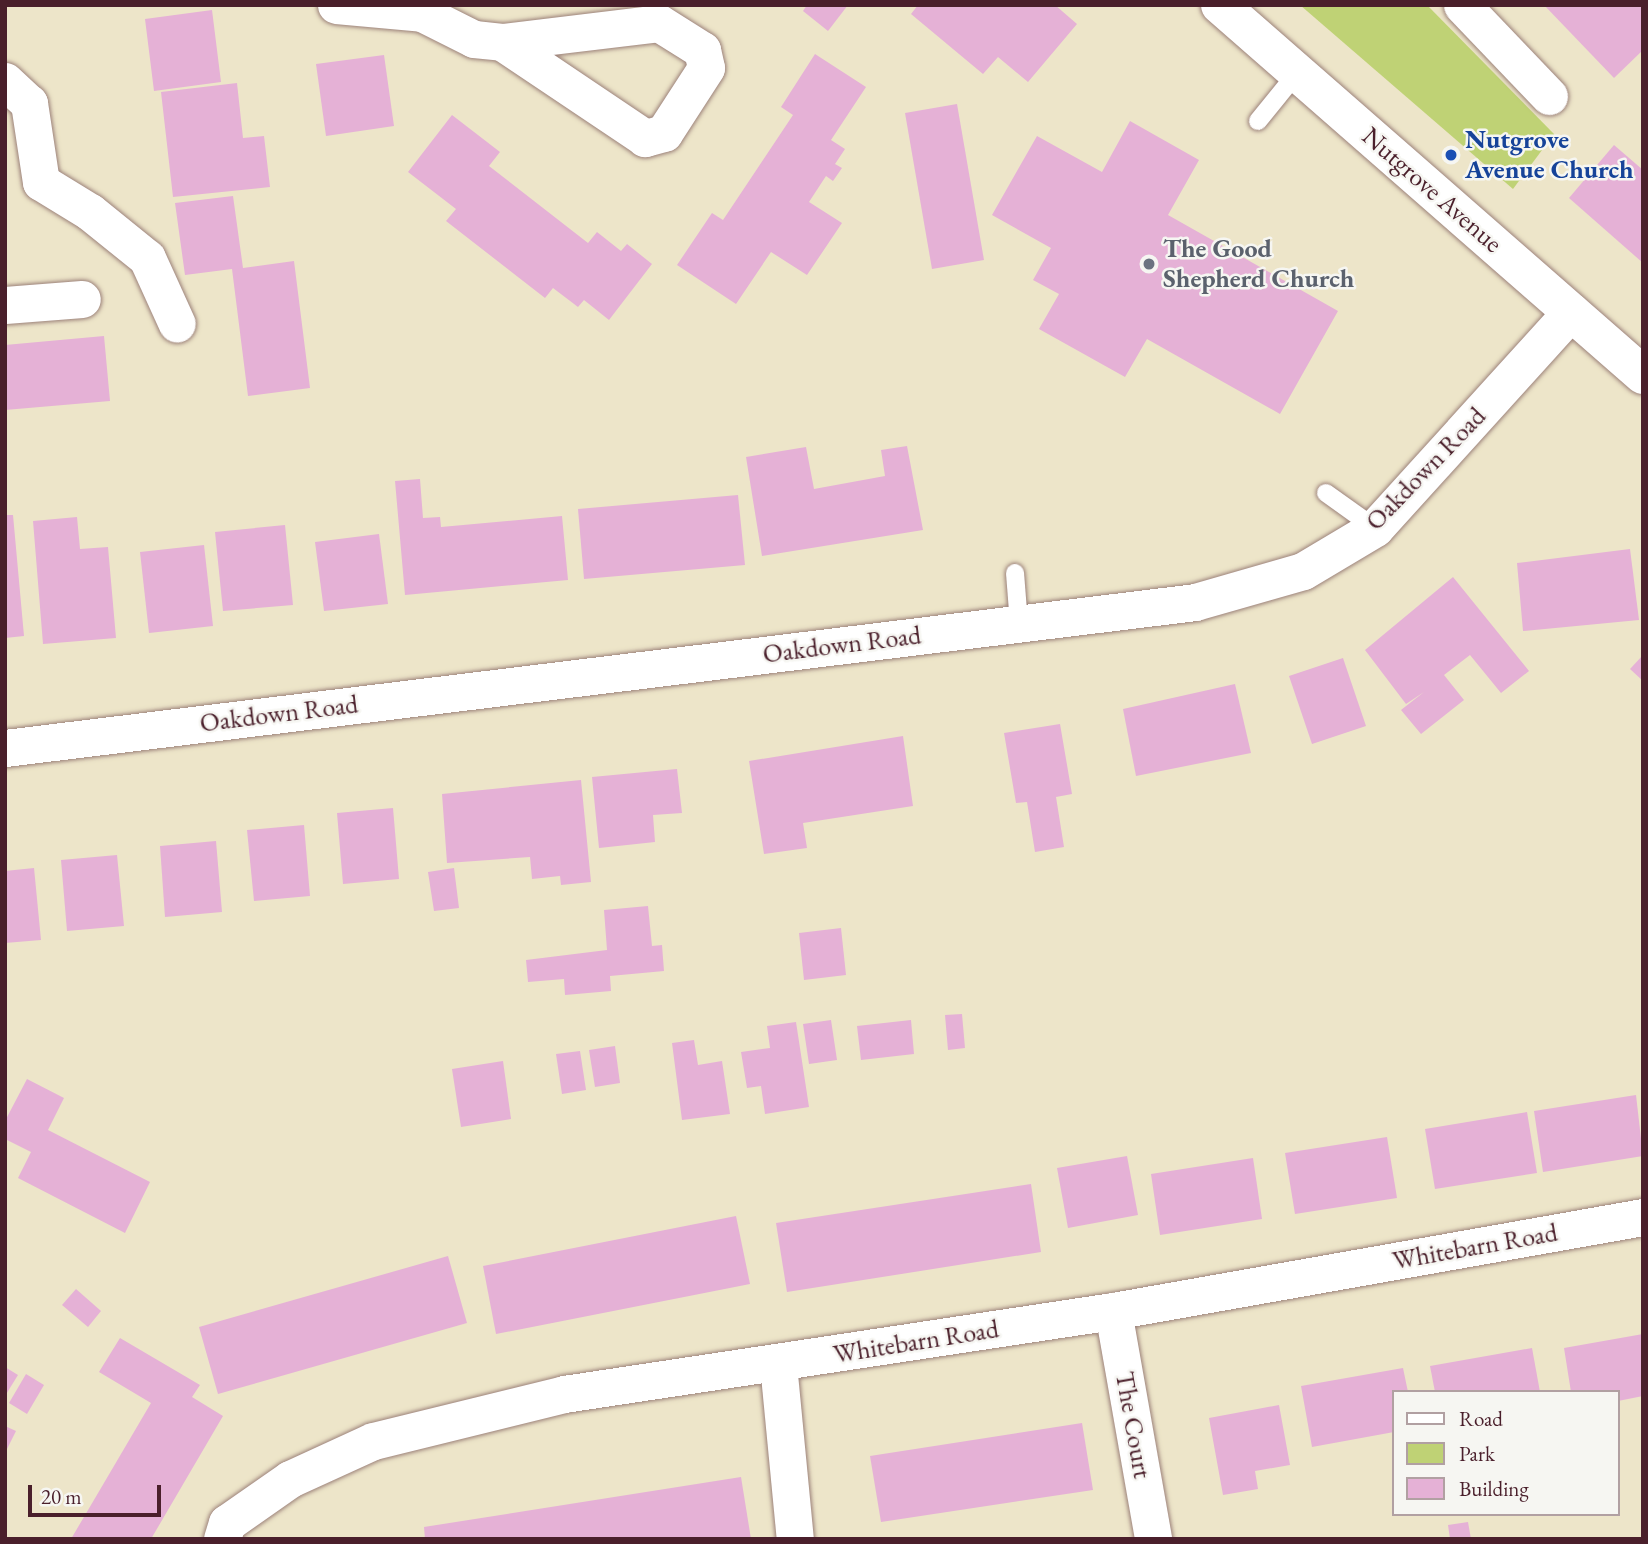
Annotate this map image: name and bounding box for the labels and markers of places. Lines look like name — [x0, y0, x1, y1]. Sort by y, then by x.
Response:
place label: Nutgrove Avenue Church — [1465, 124, 1633, 186]
marker: Nutgrove Avenue Church — [1443, 147, 1459, 163]
place label: The Good Shepherd Church — [1163, 233, 1354, 294]
marker: The Good Shepherd Church — [1141, 256, 1157, 272]

